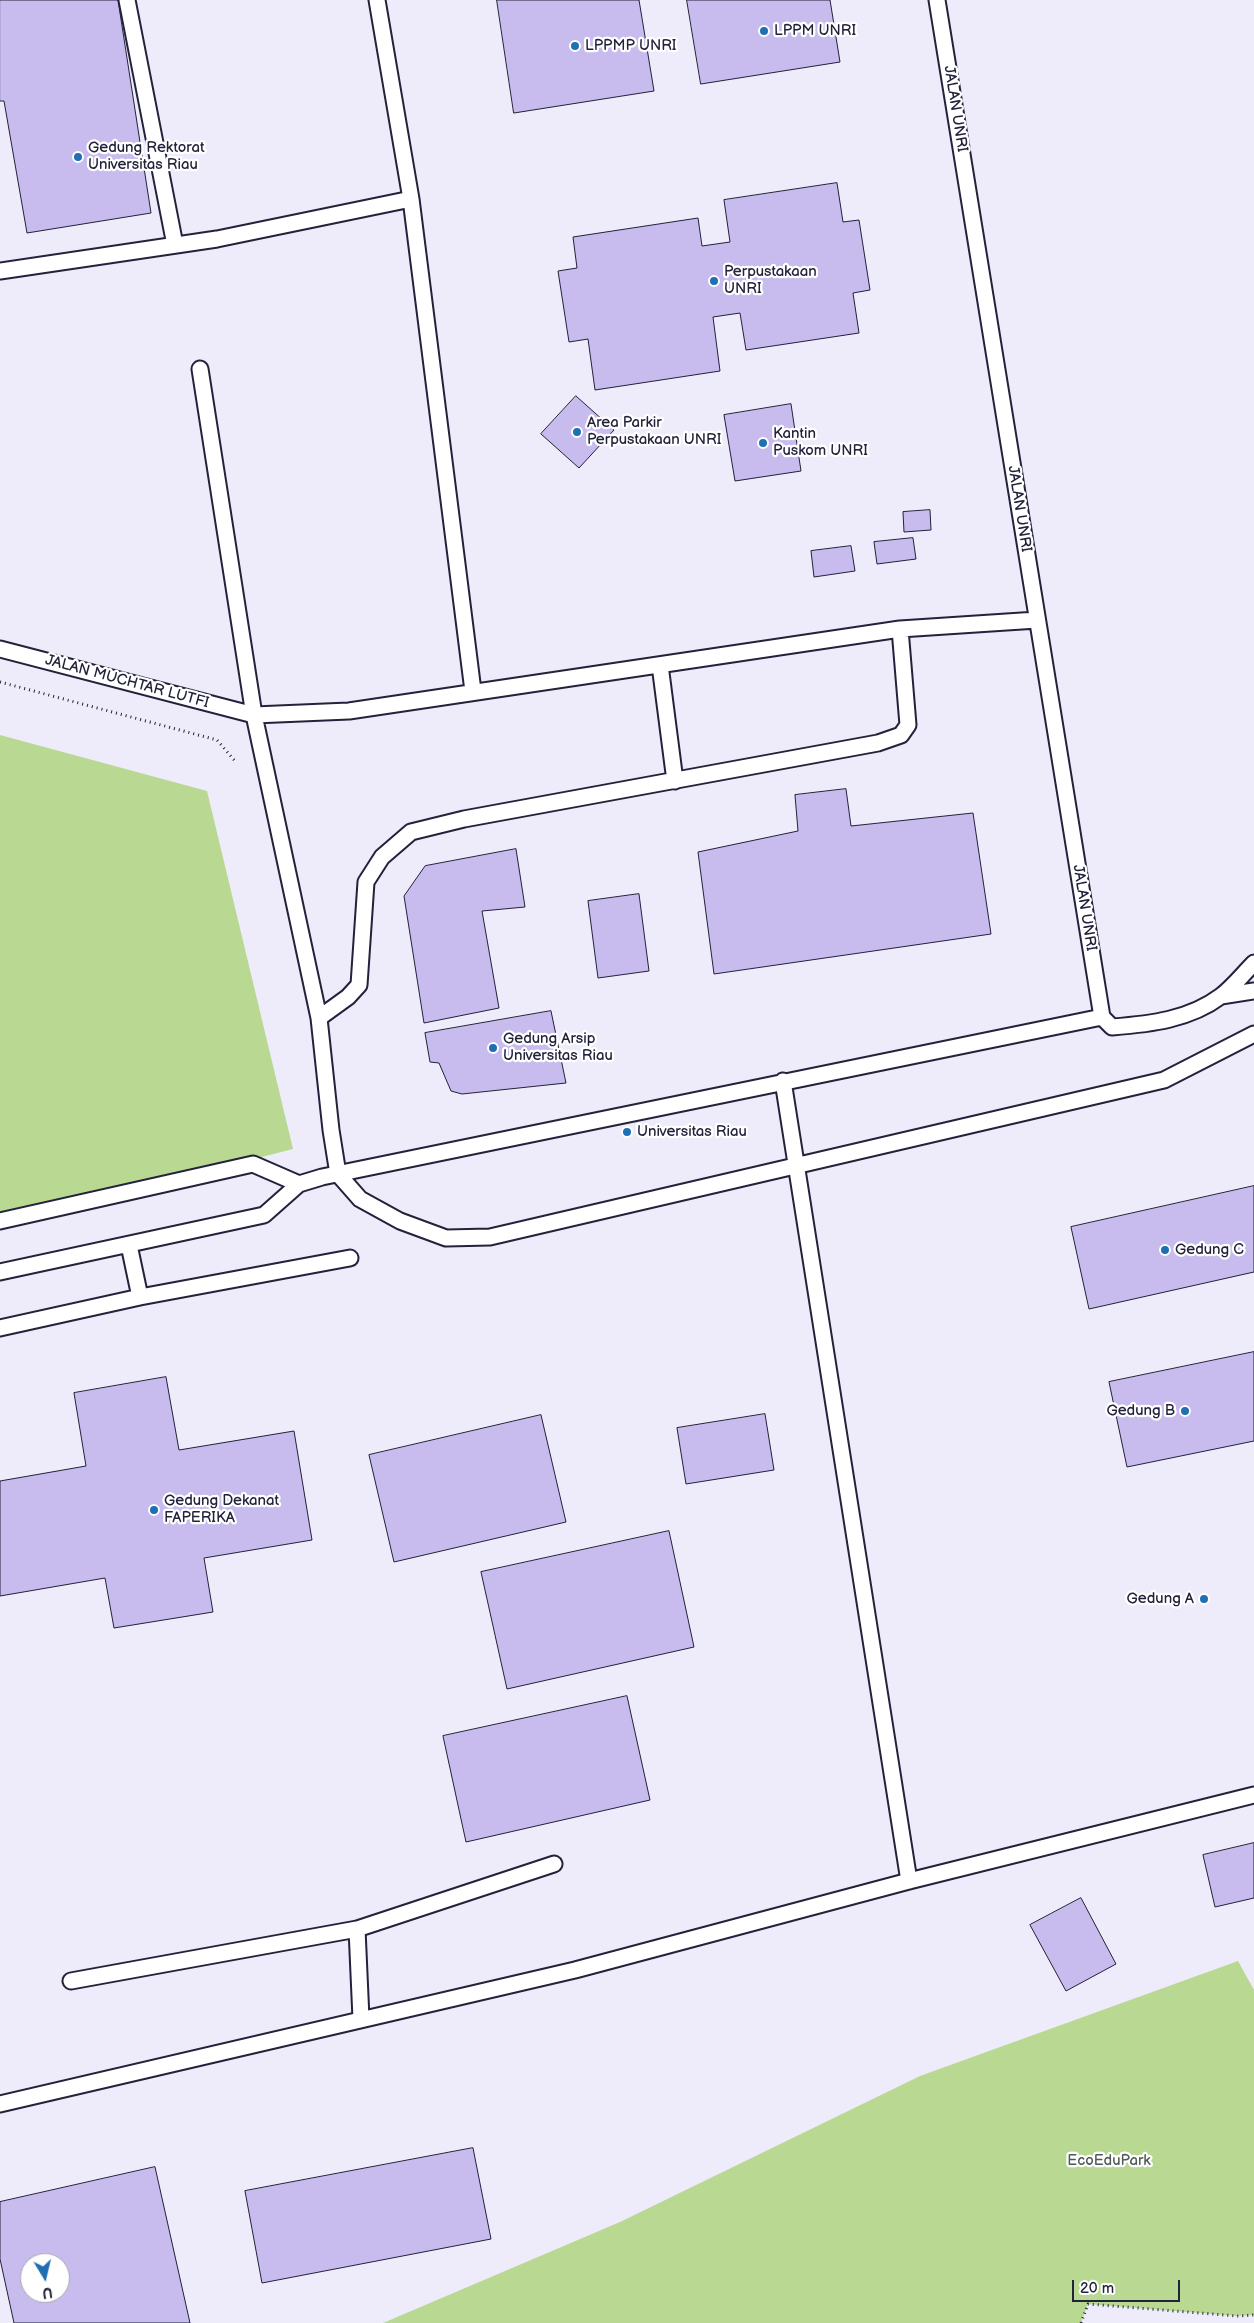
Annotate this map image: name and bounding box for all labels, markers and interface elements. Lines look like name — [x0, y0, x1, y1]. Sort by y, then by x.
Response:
place label: LPPM UNRI — [774, 22, 856, 40]
marker: LPPM UNRI — [758, 25, 770, 37]
place label: LPPMP UNRI — [585, 37, 676, 55]
marker: LPPMP UNRI — [569, 40, 581, 52]
street label: JALAN UNRI — [939, 65, 971, 153]
place label: Gedung Rektorat Universitas Riau — [88, 139, 205, 174]
marker: Gedung Rektorat Universitas Riau — [72, 151, 84, 163]
place label: Perpustakaan UNRI — [724, 263, 817, 298]
marker: Perpustakaan UNRI — [708, 275, 720, 287]
place label: Area Parkir Perpustakaan UNRI — [587, 414, 721, 449]
place label: Kantin Puskom UNRI — [773, 425, 868, 460]
marker: Area Parkir Perpustakaan UNRI — [571, 426, 583, 438]
marker: Kantin Puskom UNRI — [757, 437, 769, 449]
street label: JALAN UNRI — [1003, 465, 1035, 553]
street label: JALAN MUCHTAR LUTFI — [43, 651, 211, 713]
street label: JALAN UNRI — [1068, 864, 1100, 952]
place label: Gedung Arsip Universitas Riau — [503, 1030, 613, 1065]
marker: Gedung Arsip Universitas Riau — [487, 1042, 499, 1054]
place label: Universitas Riau — [637, 1123, 747, 1141]
marker: Universitas Riau — [621, 1126, 633, 1138]
place label: Gedung C — [1175, 1241, 1244, 1259]
marker: Gedung C — [1159, 1244, 1171, 1256]
place label: Gedung B — [1106, 1402, 1175, 1420]
marker: Gedung B — [1179, 1405, 1191, 1417]
place label: Gedung Dekanat FAPERIKA — [164, 1492, 279, 1527]
marker: Gedung Dekanat FAPERIKA — [148, 1504, 160, 1516]
place label: Gedung A — [1127, 1590, 1194, 1608]
marker: Gedung A — [1198, 1593, 1210, 1605]
park label: EcoEduPark — [1067, 2152, 1151, 2170]
north arrow — [20, 2253, 70, 2303]
scale bar — [1074, 2270, 1182, 2302]
text: 20 m — [1080, 2279, 1114, 2298]
text: U — [41, 2283, 54, 2301]

